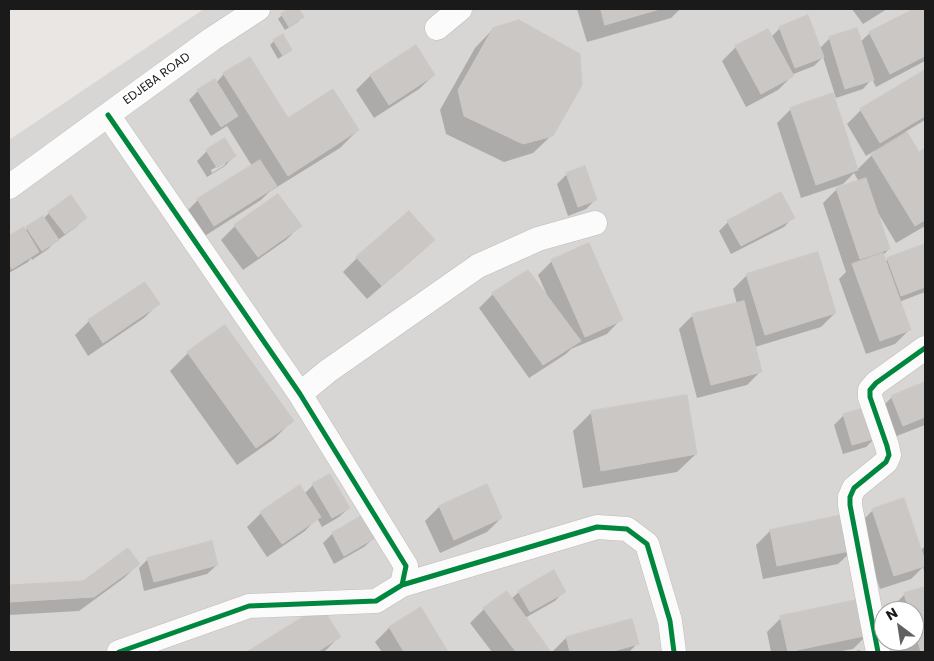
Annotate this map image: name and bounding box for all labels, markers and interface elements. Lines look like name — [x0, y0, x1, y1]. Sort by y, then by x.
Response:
street label: EDJEBA ROAD — [121, 50, 193, 108]
north arrow — [874, 601, 924, 651]
text: N — [882, 603, 901, 625]

